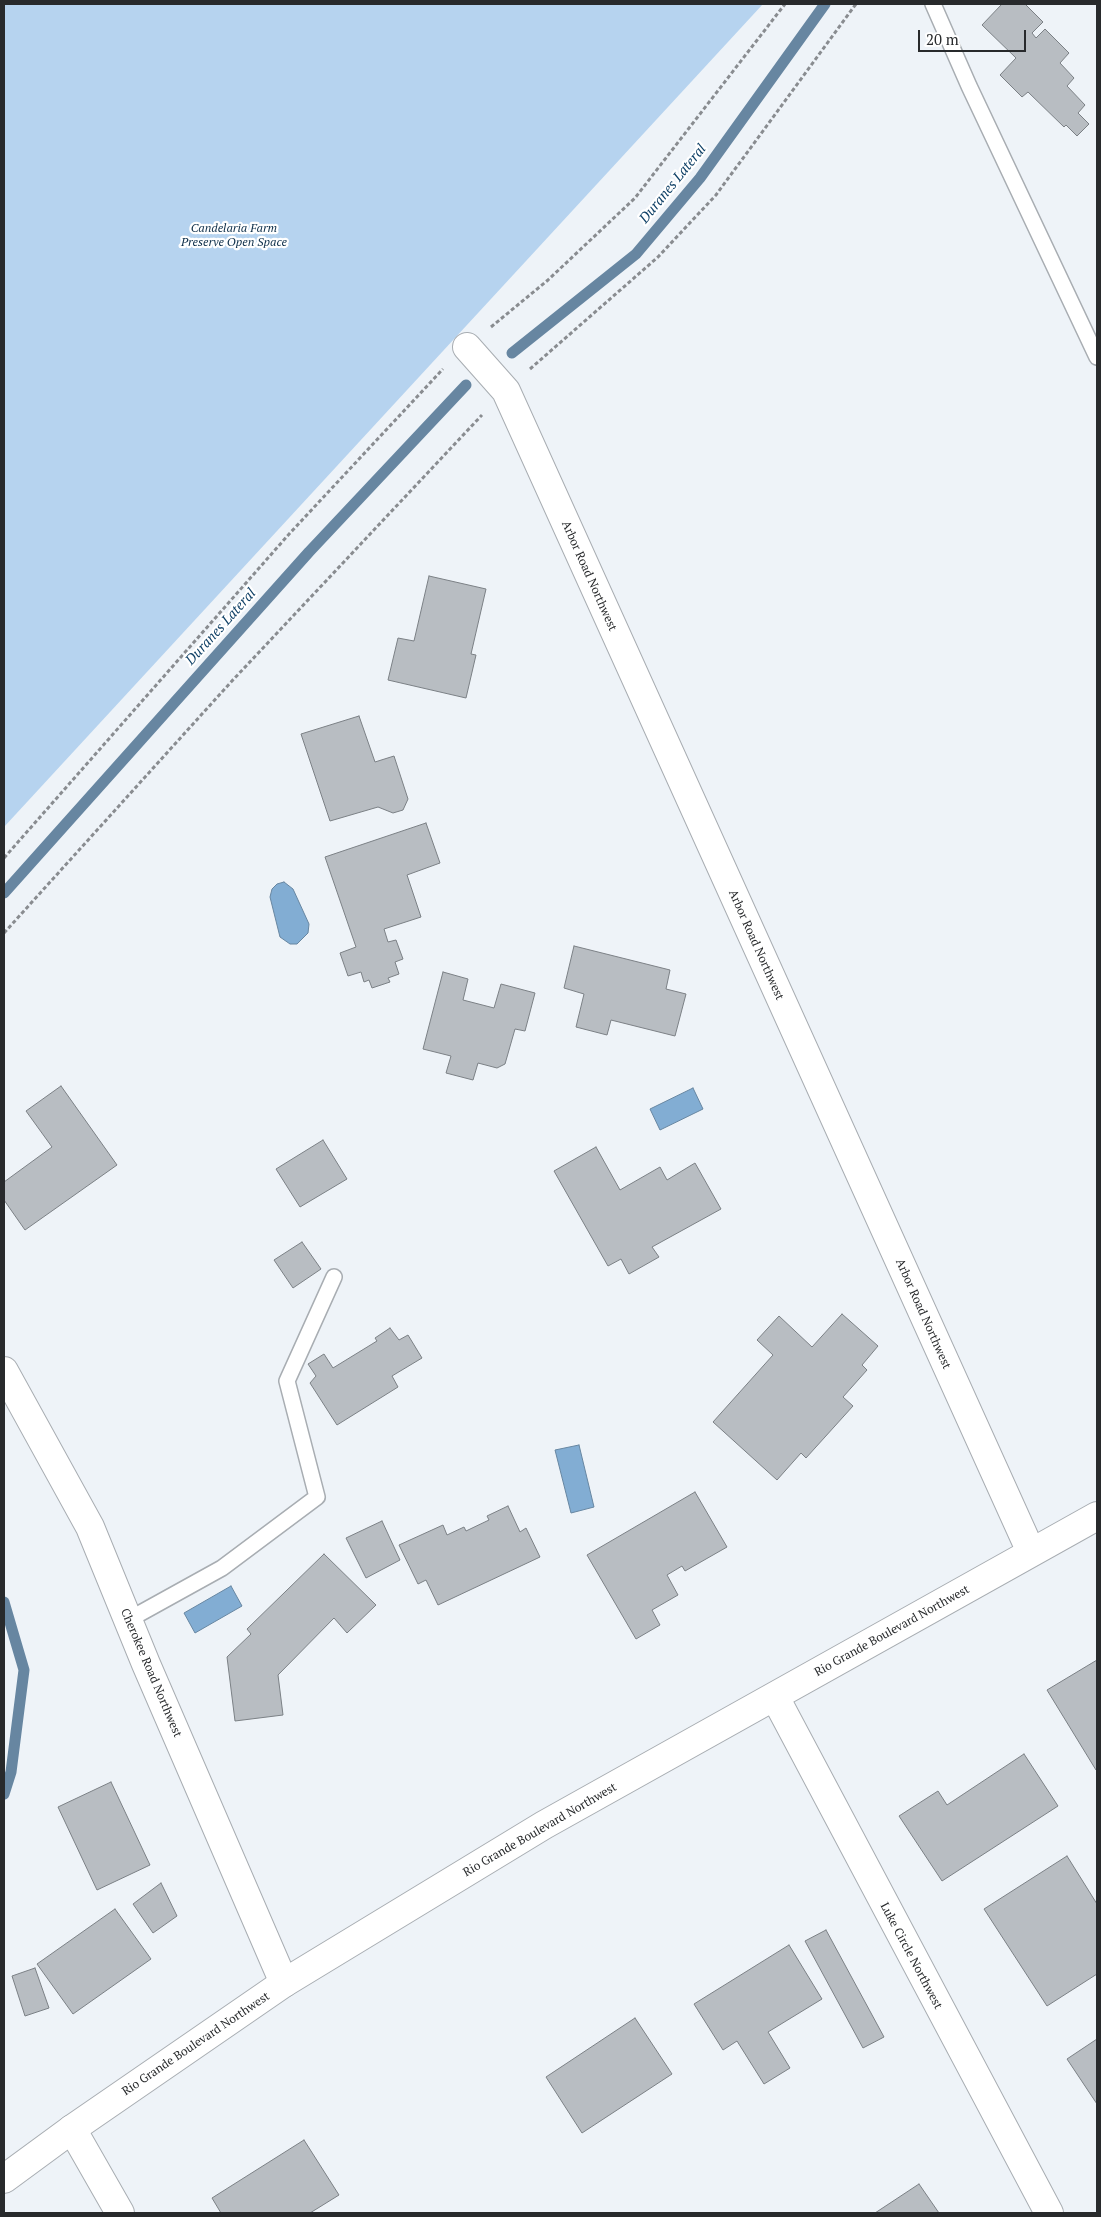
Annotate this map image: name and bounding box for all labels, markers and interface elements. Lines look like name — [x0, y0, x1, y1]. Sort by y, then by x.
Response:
scale bar — [921, 20, 1028, 52]
text: 20 m — [926, 29, 959, 49]
water label: Duranes Lateral — [636, 141, 710, 227]
park label: Candelaria Farm Preserve Open Space — [181, 222, 287, 250]
street label: Arbor Road Northwest — [558, 519, 620, 633]
water label: Duranes Lateral — [182, 585, 260, 669]
street label: Arbor Road Northwest — [725, 888, 787, 1002]
street label: Arbor Road Northwest — [892, 1257, 954, 1371]
street label: Rio Grande Boulevard Northwest — [812, 1582, 972, 1680]
street label: Cherokee Road Northwest — [117, 1606, 185, 1740]
street label: Rio Grande Boulevard Northwest — [461, 1780, 619, 1880]
street label: Luke Circle Northwest — [877, 1900, 945, 2012]
street label: Rio Grande Boulevard Northwest — [119, 1989, 273, 2099]

